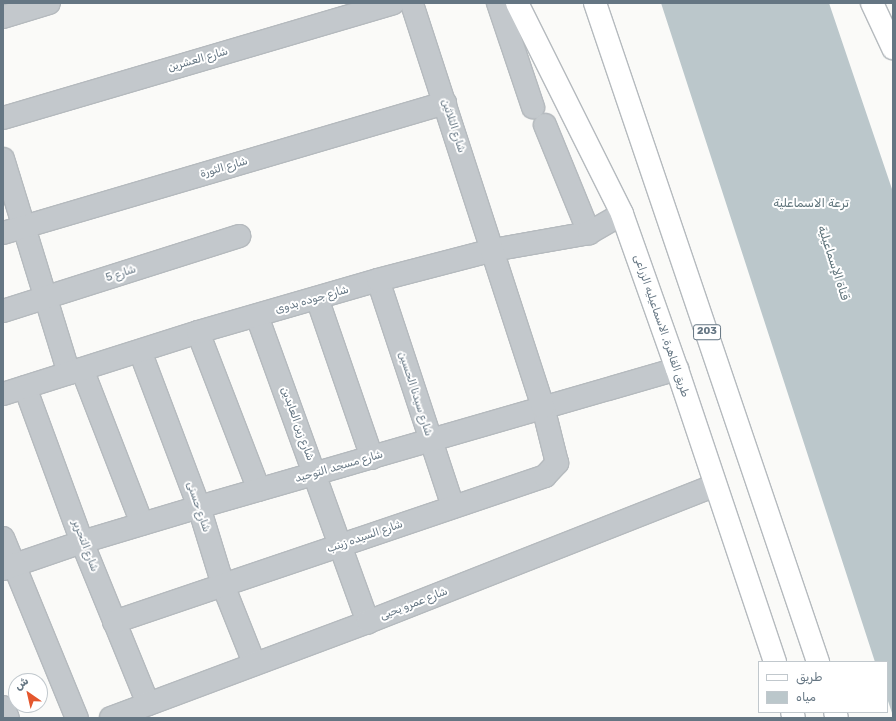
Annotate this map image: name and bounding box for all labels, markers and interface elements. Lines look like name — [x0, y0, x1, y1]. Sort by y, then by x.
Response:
street label: شارع العشرين — [166, 45, 230, 75]
street label: شارع الثلاثين — [438, 97, 468, 155]
street label: شارع الثورة — [199, 155, 249, 181]
water label: ترعة الاسماعلية — [773, 197, 849, 211]
water label: قناة الإسماعيلية — [814, 224, 852, 302]
street label: طريق القاهرة, الاسماعيليه الزراعى — [630, 253, 692, 399]
street label: شارع 5 — [104, 263, 138, 285]
street label: شارع جوده بدوى — [274, 283, 350, 317]
road number: 203 — [693, 324, 721, 340]
street label: شارع سيدنا الحسين — [395, 350, 435, 438]
street label: شارع زين العابدين — [278, 385, 316, 463]
street label: شارع مسجد التوحيد — [293, 448, 385, 486]
street label: شارع حسنى — [183, 480, 213, 534]
street label: شارع التحرير — [69, 518, 101, 574]
street label: شارع السيده زينب — [325, 518, 405, 556]
street label: شارع عمرو يحيى — [378, 585, 450, 623]
legend — [758, 661, 888, 713]
text: طريق — [796, 670, 822, 684]
north arrow — [8, 673, 48, 713]
text: ش — [12, 674, 31, 693]
text: مياه — [796, 690, 816, 704]

